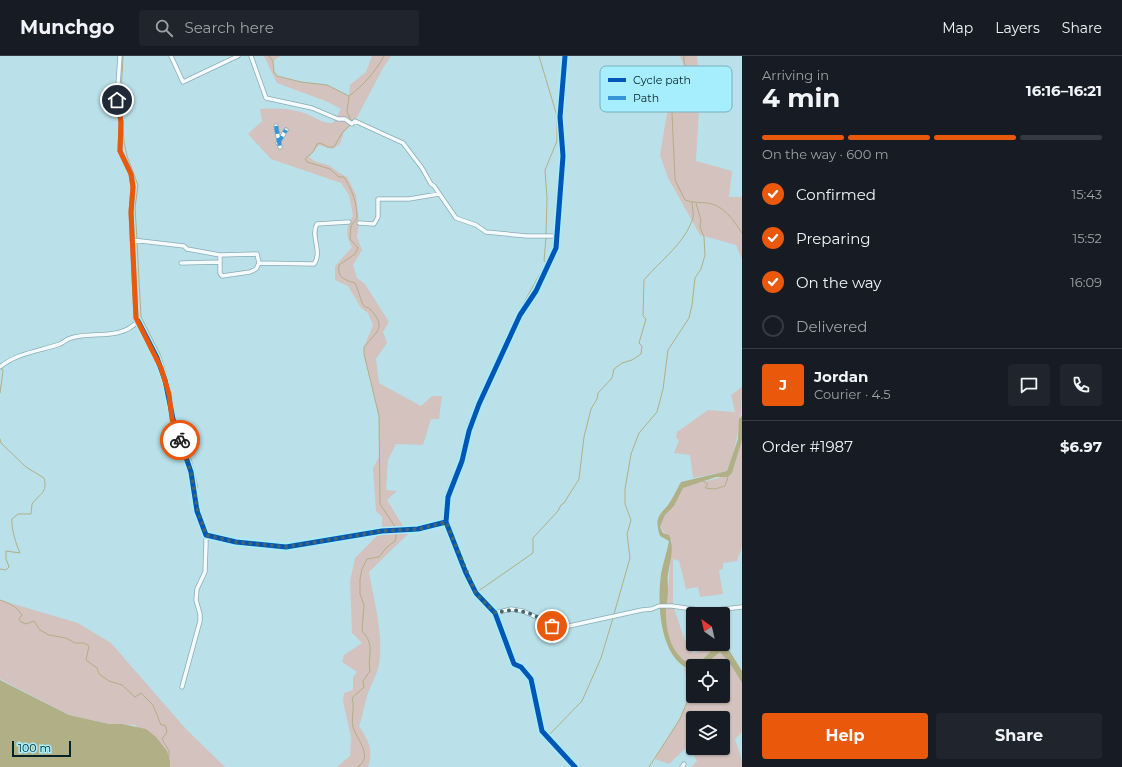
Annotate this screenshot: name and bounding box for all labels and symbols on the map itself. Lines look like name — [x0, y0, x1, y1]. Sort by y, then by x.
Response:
legend — [600, 66, 732, 112]
text: Cycle path — [633, 73, 691, 87]
pin — [100, 83, 134, 117]
text: Path — [633, 91, 659, 105]
courier — [160, 420, 200, 460]
north arrow — [686, 607, 730, 651]
pin — [535, 609, 569, 643]
scale bar — [12, 739, 71, 758]

